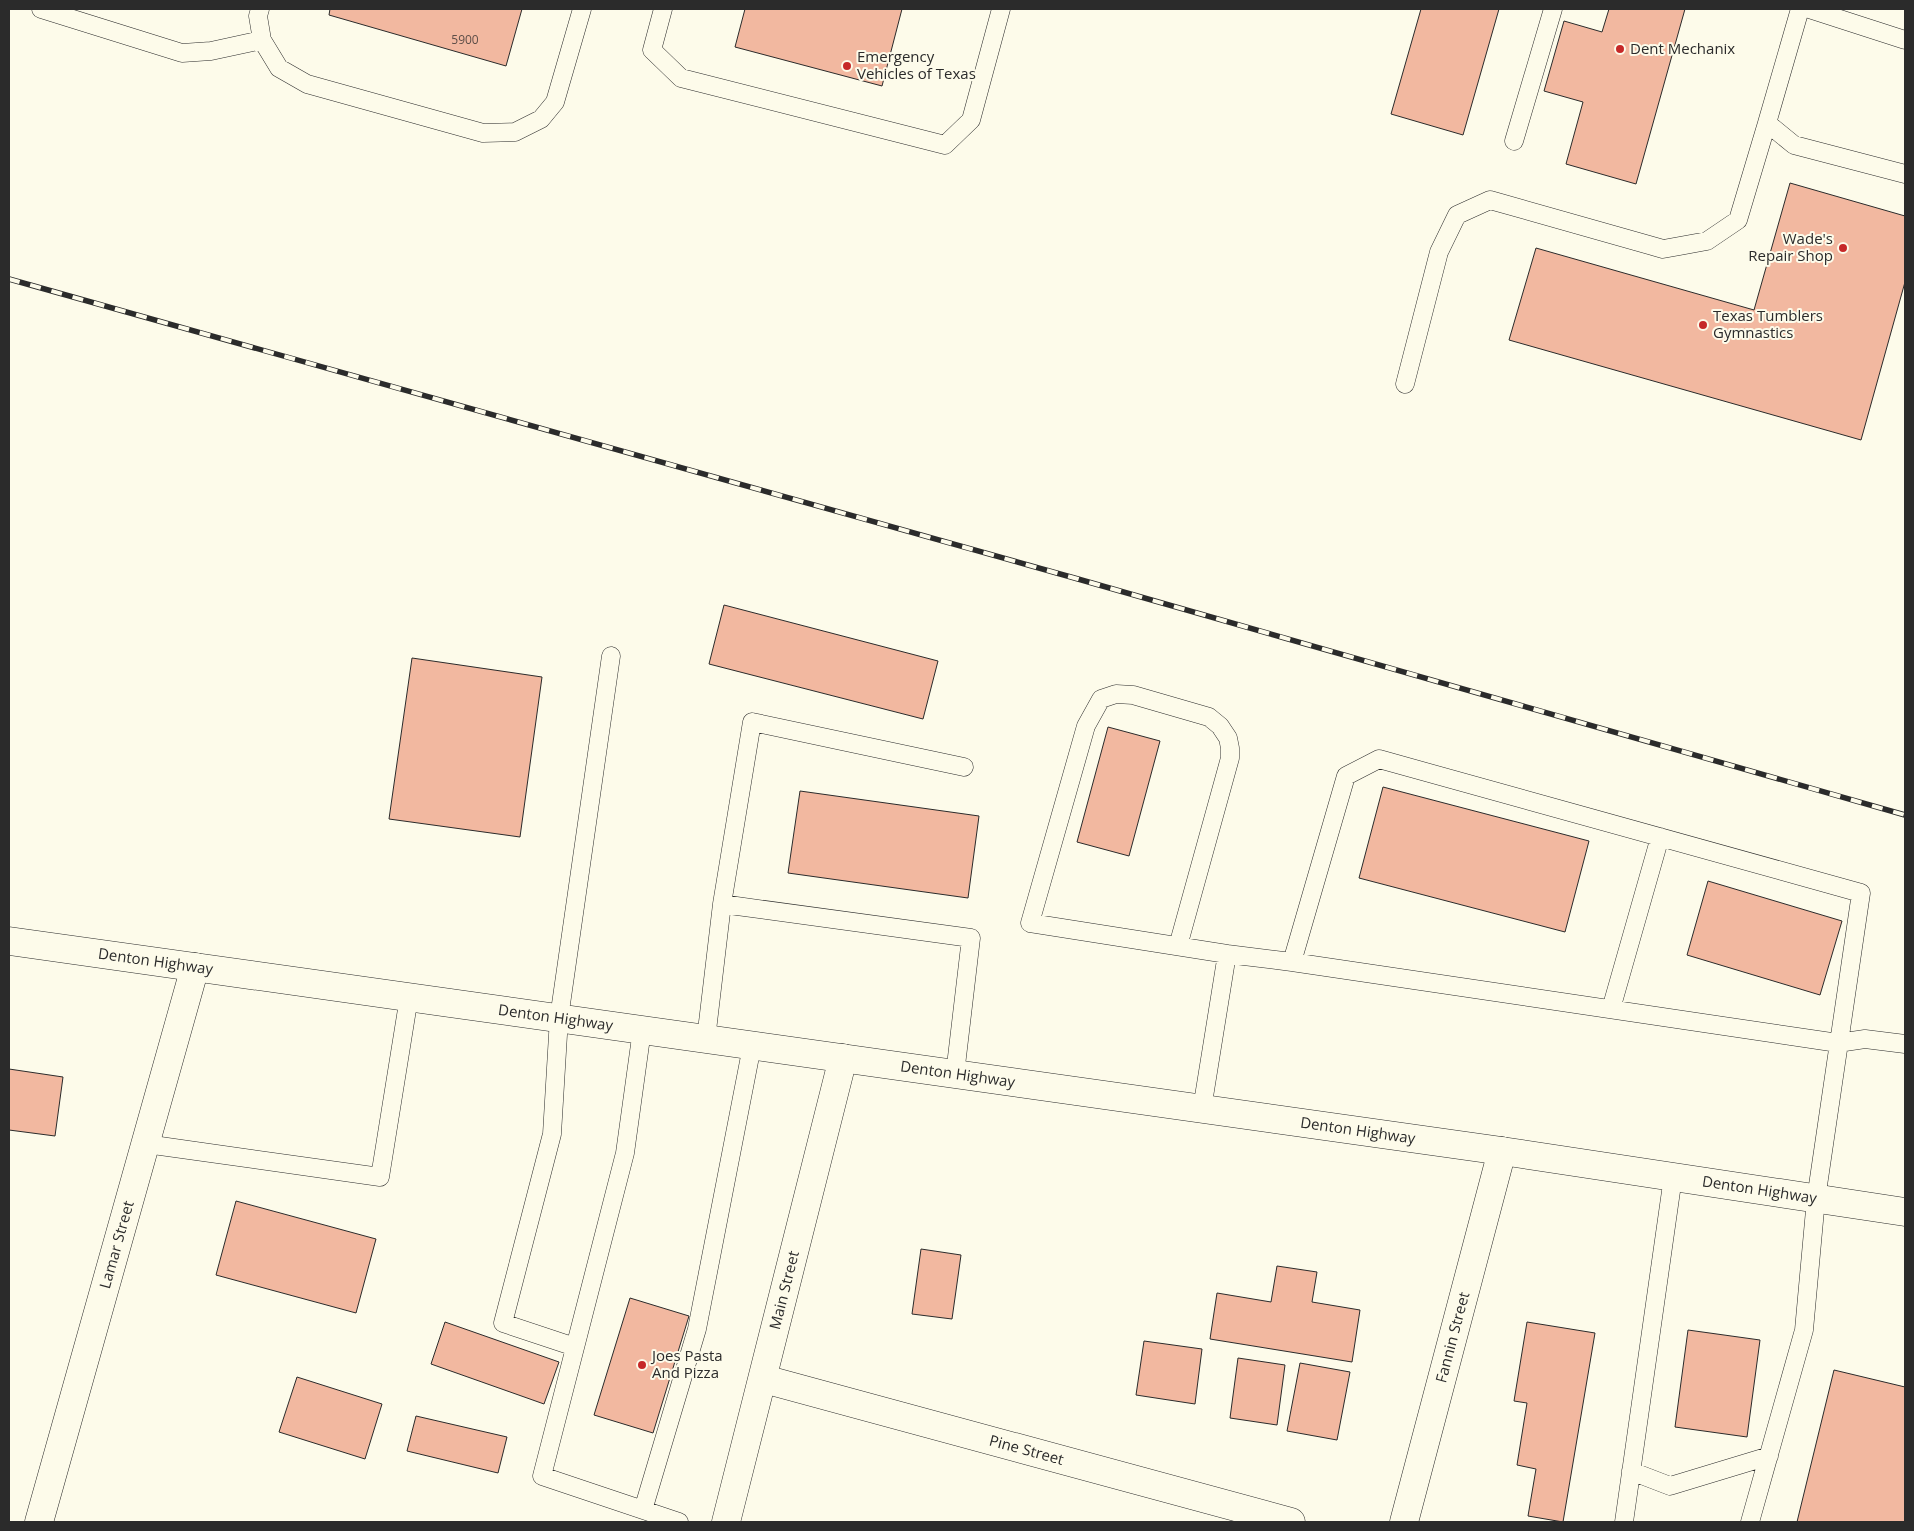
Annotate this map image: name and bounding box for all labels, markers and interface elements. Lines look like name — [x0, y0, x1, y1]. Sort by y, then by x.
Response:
house number: 5900 — [451, 31, 479, 48]
place label: Dent Mechanix — [1630, 38, 1735, 58]
marker: Dent Mechanix — [1614, 43, 1626, 55]
place label: Emergency Vehicles of Texas — [857, 46, 976, 83]
marker: Emergency Vehicles of Texas — [841, 60, 853, 72]
place label: Wade's Repair Shop — [1748, 228, 1833, 265]
marker: Wade's Repair Shop — [1837, 242, 1849, 254]
place label: Texas Tumblers Gymnastics — [1713, 305, 1823, 342]
marker: Texas Tumblers Gymnastics — [1697, 319, 1709, 331]
street label: Denton Highway — [97, 943, 215, 979]
street label: Denton Highway — [497, 999, 615, 1035]
street label: Denton Highway — [899, 1055, 1017, 1091]
street label: Denton Highway — [1299, 1112, 1417, 1148]
street label: Denton Highway — [1701, 1170, 1819, 1208]
street label: Lamar Street — [94, 1198, 138, 1291]
street label: Main Street — [764, 1248, 803, 1332]
street label: Fannin Street — [1430, 1289, 1473, 1385]
place label: Joes Pasta And Pizza — [650, 1345, 723, 1382]
marker: Joes Pasta And Pizza — [636, 1359, 648, 1371]
street label: Pine Street — [987, 1430, 1066, 1469]

